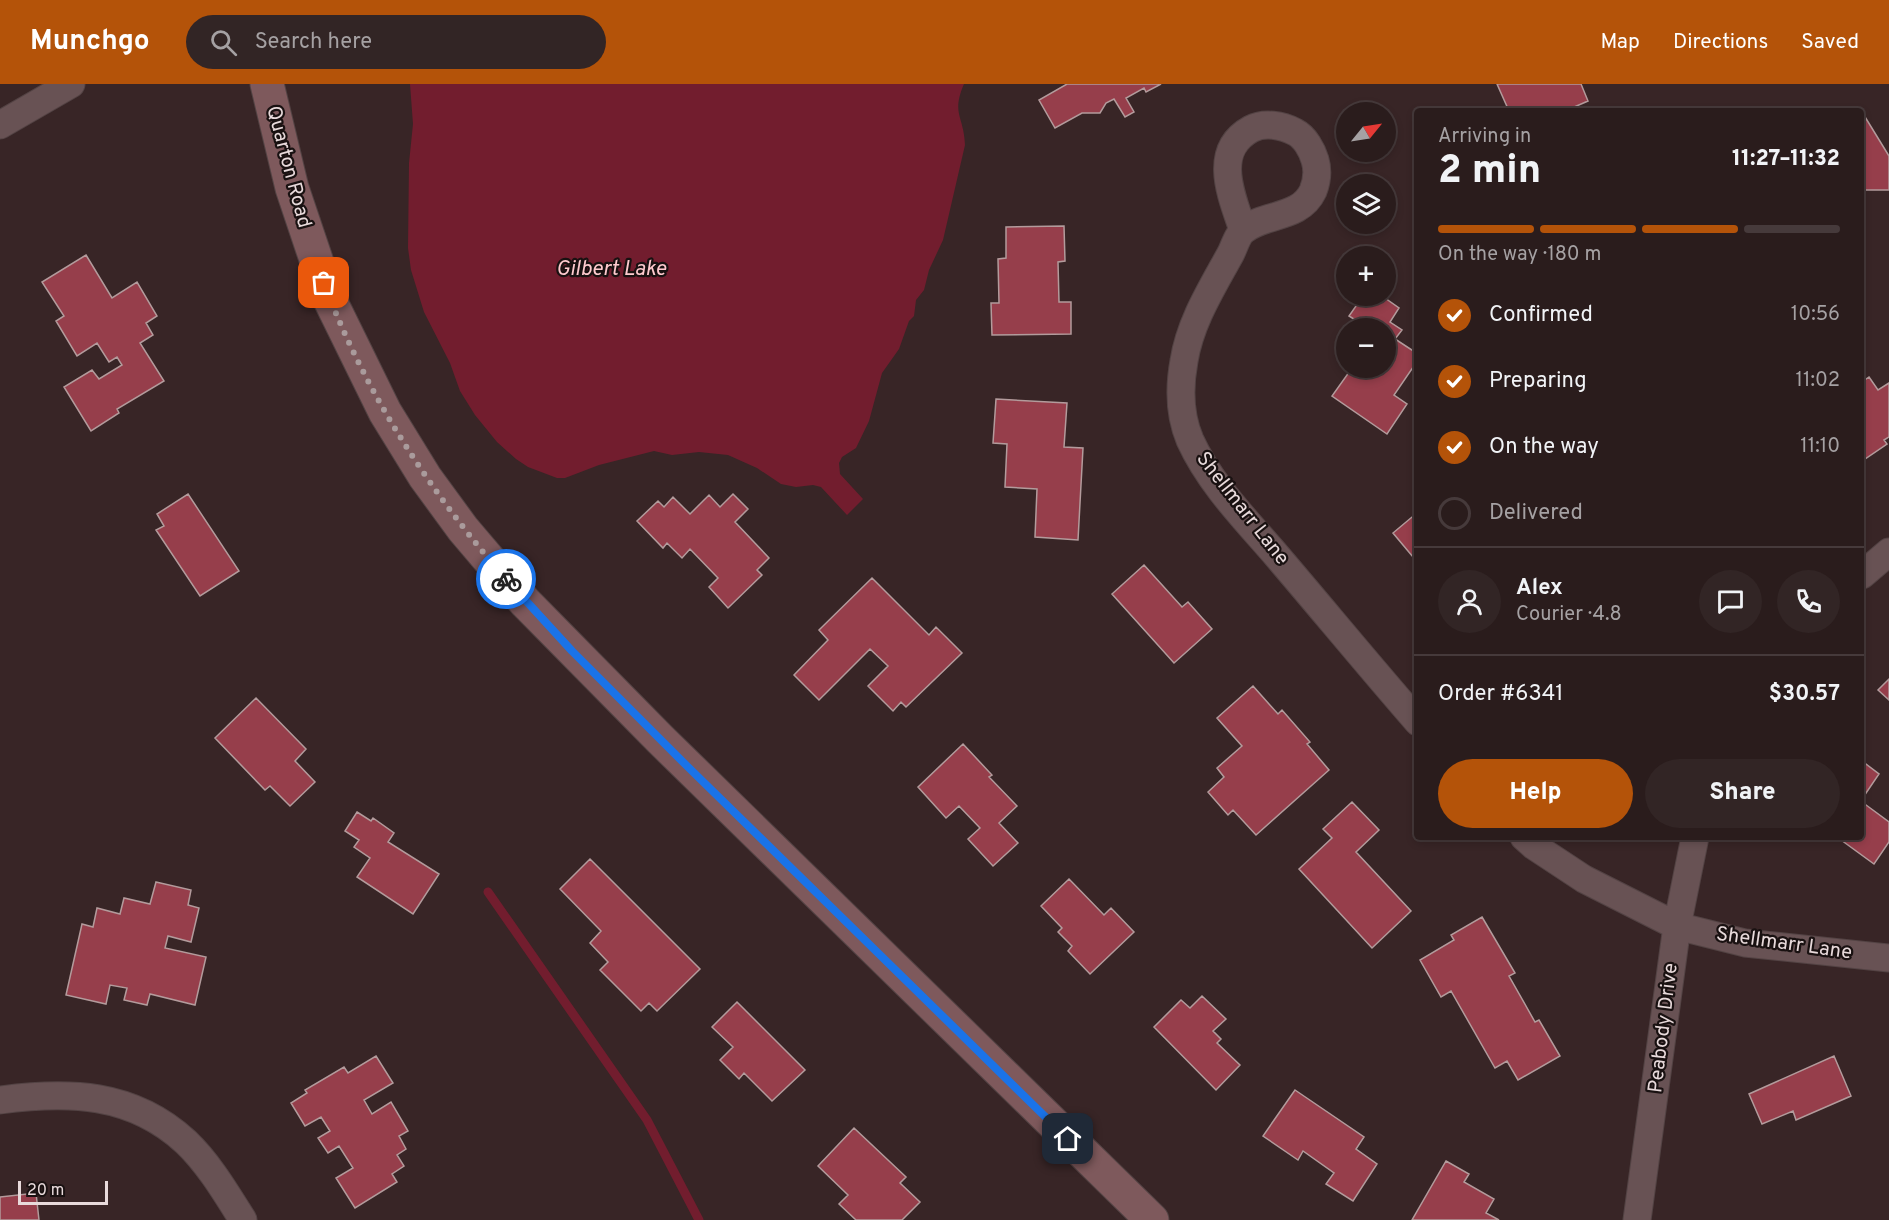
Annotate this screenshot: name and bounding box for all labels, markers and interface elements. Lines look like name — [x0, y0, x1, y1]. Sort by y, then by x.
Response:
search box — [186, 15, 606, 69]
text: Munchgo — [30, 24, 150, 60]
icon: search — [207, 26, 240, 59]
text: Search here — [255, 29, 372, 56]
text: Map — [1600, 29, 1640, 56]
text: Directions — [1673, 29, 1768, 56]
text: Saved — [1801, 29, 1859, 56]
north arrow — [1336, 102, 1396, 162]
map controls — [1336, 102, 1396, 378]
street label: Quarton Road — [259, 103, 317, 231]
text: Arriving in — [1438, 124, 1531, 150]
text: 11:27–11:32 — [1732, 146, 1840, 173]
text: 2 min — [1438, 148, 1541, 197]
button: layers — [1336, 174, 1396, 234]
text: On the way · 180 m — [1438, 242, 1601, 268]
button: + — [1336, 246, 1396, 306]
water label: Gilbert Lake — [556, 256, 667, 283]
pin — [298, 257, 349, 308]
icon: bag — [307, 266, 340, 299]
icon: check — [1438, 299, 1471, 332]
text: Confirmed — [1489, 302, 1593, 329]
text: 10:56 — [1791, 302, 1840, 328]
button: − — [1336, 318, 1396, 378]
icon: check — [1438, 365, 1471, 398]
text: Preparing — [1489, 368, 1587, 395]
text: 11:02 — [1796, 368, 1840, 394]
icon: check — [1438, 431, 1471, 464]
text: On the way — [1489, 434, 1599, 461]
text: 11:10 — [1800, 434, 1840, 460]
street label: Shellmarr Lane — [1190, 447, 1294, 571]
text: Delivered — [1489, 500, 1583, 527]
courier — [476, 549, 536, 609]
icon: bike — [490, 563, 523, 596]
button: person — [1438, 570, 1501, 633]
button: chat — [1699, 570, 1762, 633]
button: phone — [1777, 570, 1840, 633]
text: Alex — [1516, 575, 1563, 602]
text: Courier · 4.8 — [1516, 602, 1622, 628]
text: Order #6341 — [1438, 681, 1564, 708]
text: $30.57 — [1769, 681, 1840, 708]
button: Help — [1438, 759, 1633, 828]
button: Share — [1645, 759, 1840, 828]
street label: Shellmarr Lane — [1714, 922, 1854, 966]
street label: Peabody Drive — [1643, 962, 1685, 1094]
pin — [1042, 1113, 1093, 1164]
icon: home — [1051, 1122, 1084, 1155]
scale bar — [18, 1178, 108, 1206]
text: 20 m — [27, 1181, 64, 1201]

